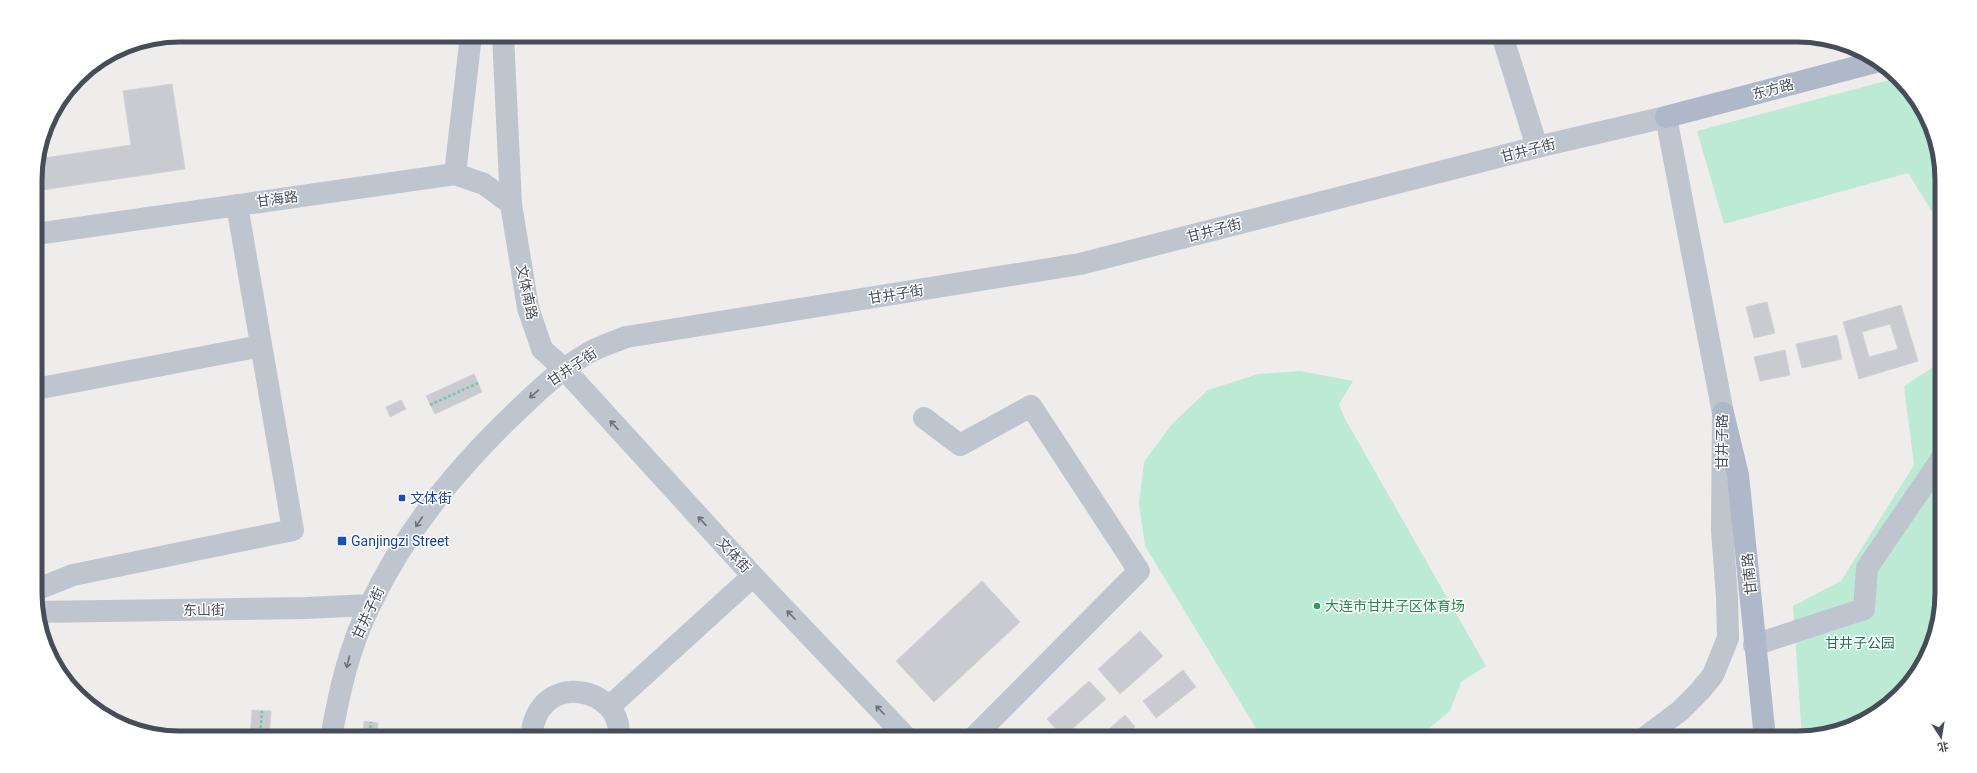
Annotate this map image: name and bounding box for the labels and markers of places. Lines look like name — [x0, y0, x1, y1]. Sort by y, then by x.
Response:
place label: 文体街 — [410, 490, 452, 506]
marker: 文体街 — [397, 493, 407, 503]
place label: Ganjingzi Street — [351, 533, 449, 549]
marker: Ganjingzi Street — [336, 535, 348, 547]
place label: 大连市甘井子区体育场 — [1325, 598, 1465, 614]
marker: 大连市甘井子区体育场 — [1312, 601, 1322, 611]

